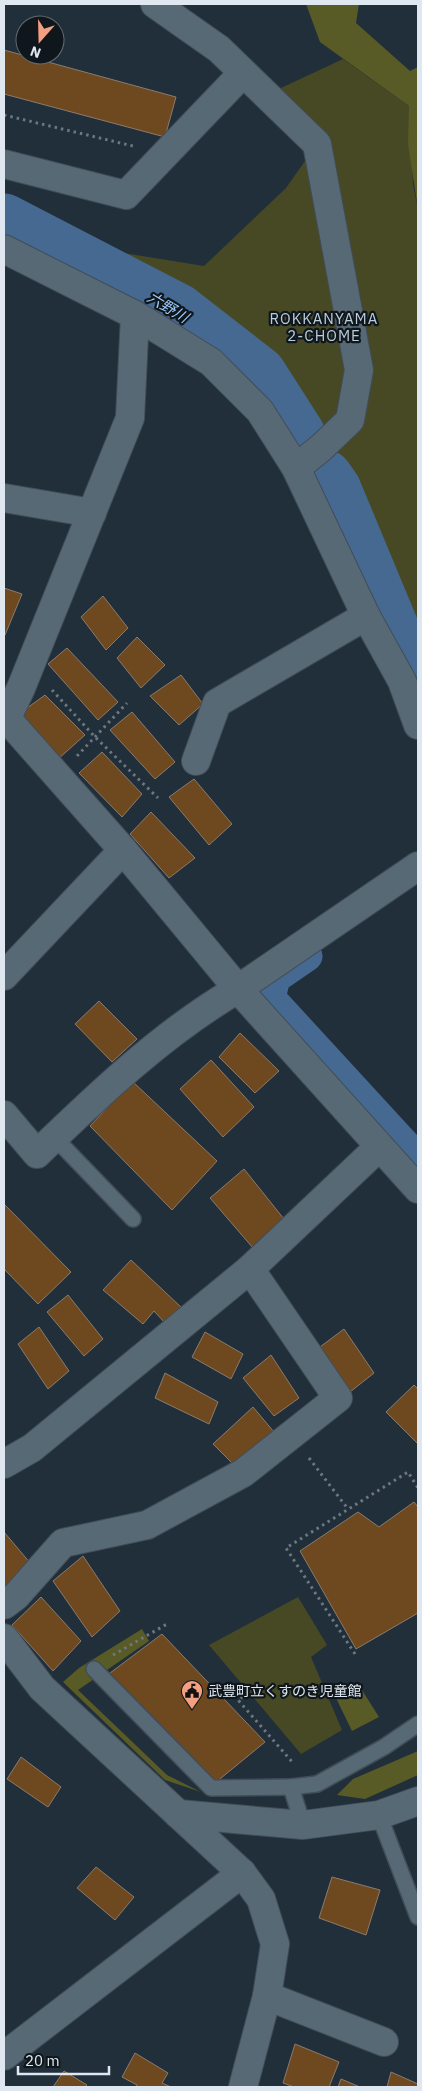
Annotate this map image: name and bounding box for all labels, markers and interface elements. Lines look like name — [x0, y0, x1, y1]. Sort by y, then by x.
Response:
north arrow — [15, 15, 65, 65]
text: N — [28, 42, 43, 62]
water label: 六野川 — [144, 287, 194, 328]
district label: ROKKANYAMA 2-CHOME — [270, 309, 378, 345]
public building icon: 武豊町立くすのき児童館 — [180, 1679, 204, 1710]
place label: 武豊町立くすのき児童館 — [208, 1682, 362, 1700]
scale bar — [18, 2044, 109, 2076]
text: 20 m — [25, 2051, 60, 2070]

